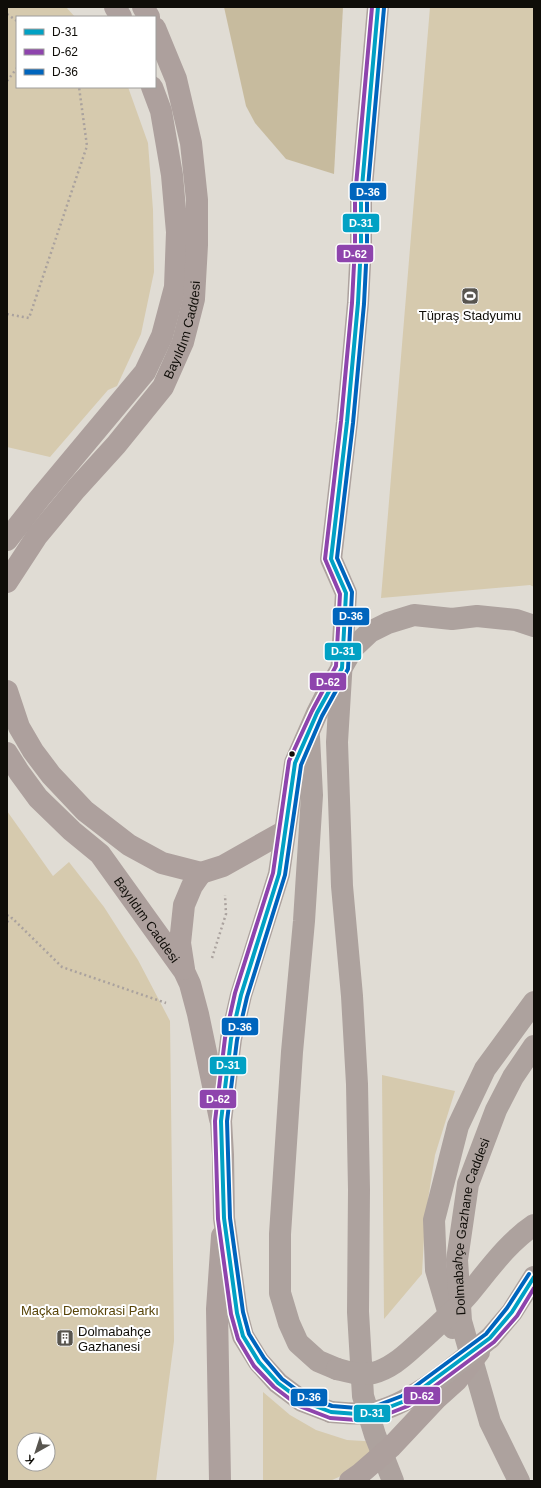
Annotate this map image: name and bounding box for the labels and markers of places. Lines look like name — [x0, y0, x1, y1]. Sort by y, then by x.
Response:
sports icon: Tüpraş Stadyumu — [460, 286, 480, 306]
place label: Tüpraş Stadyumu — [419, 308, 521, 323]
unlabelled marker — [287, 749, 297, 759]
place label: Dolmabahçe Gazhanesi — [78, 1324, 151, 1354]
building icon: Dolmabahçe Gazhanesi — [55, 1328, 75, 1348]

